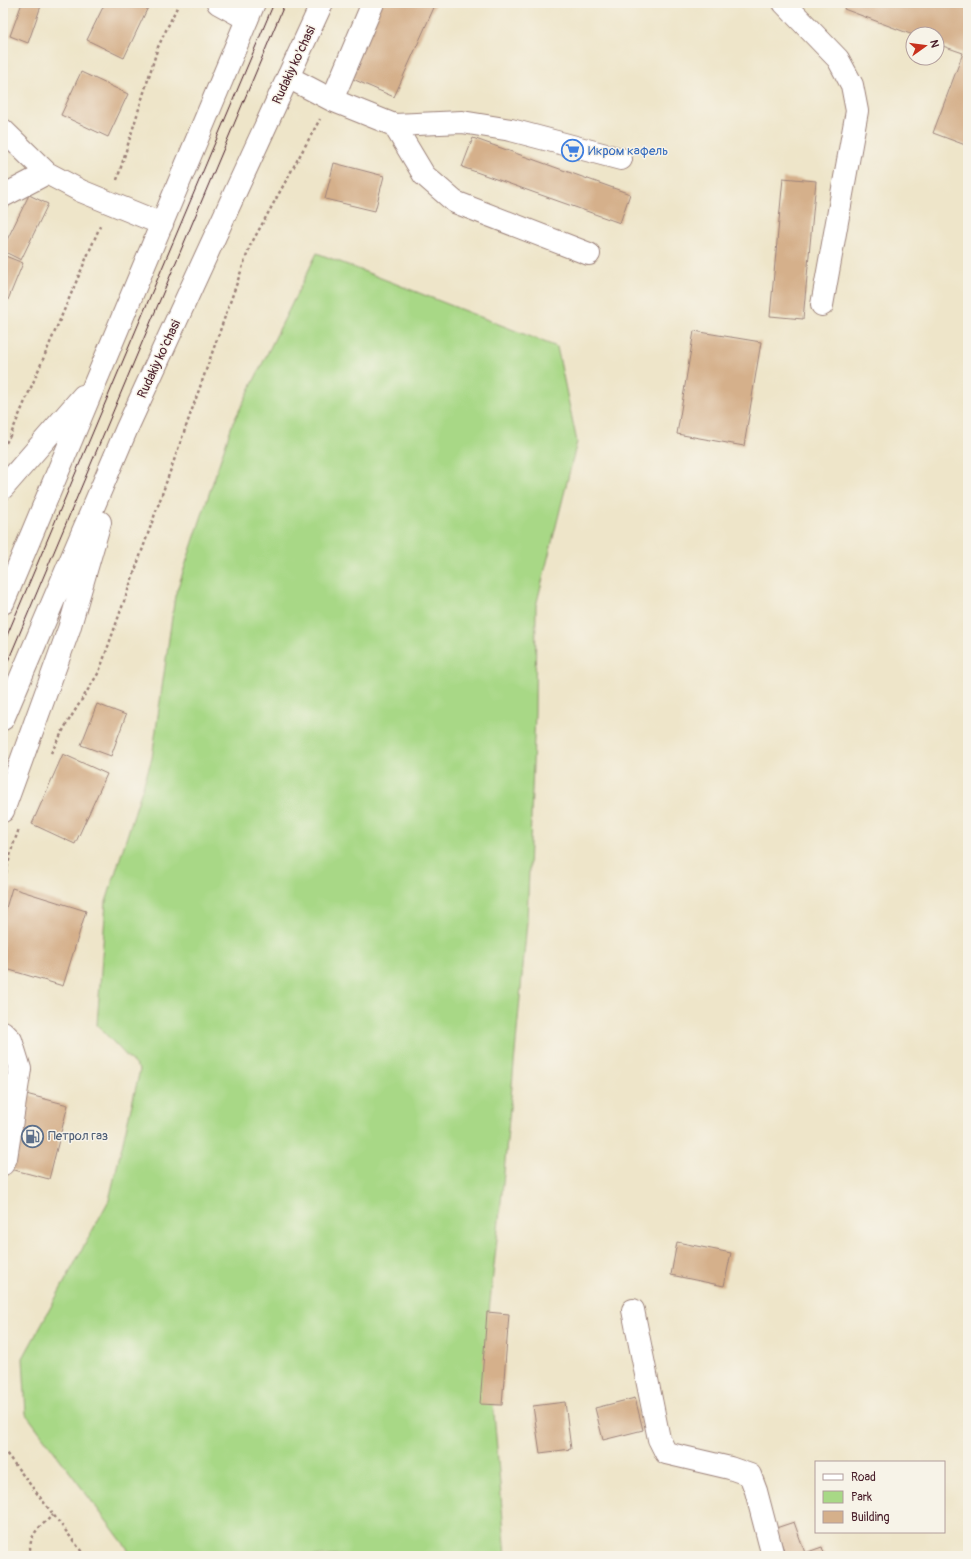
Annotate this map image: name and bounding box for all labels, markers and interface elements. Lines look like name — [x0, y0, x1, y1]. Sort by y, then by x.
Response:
street label: Rudakiy ko'chasi — [269, 23, 319, 107]
north arrow — [905, 26, 945, 66]
text: N — [927, 39, 942, 49]
supermarket icon: Икром кафель — [559, 138, 585, 164]
place label: Икром кафель — [588, 143, 668, 159]
street label: Rudakiy ko'chasi — [134, 317, 184, 401]
fuel station icon: Петрол газ — [19, 1123, 45, 1149]
place label: Петрол газ — [48, 1128, 108, 1144]
legend — [815, 1461, 945, 1533]
text: Road — [851, 1470, 876, 1485]
text: Park — [851, 1490, 872, 1505]
text: Building — [851, 1510, 890, 1525]

